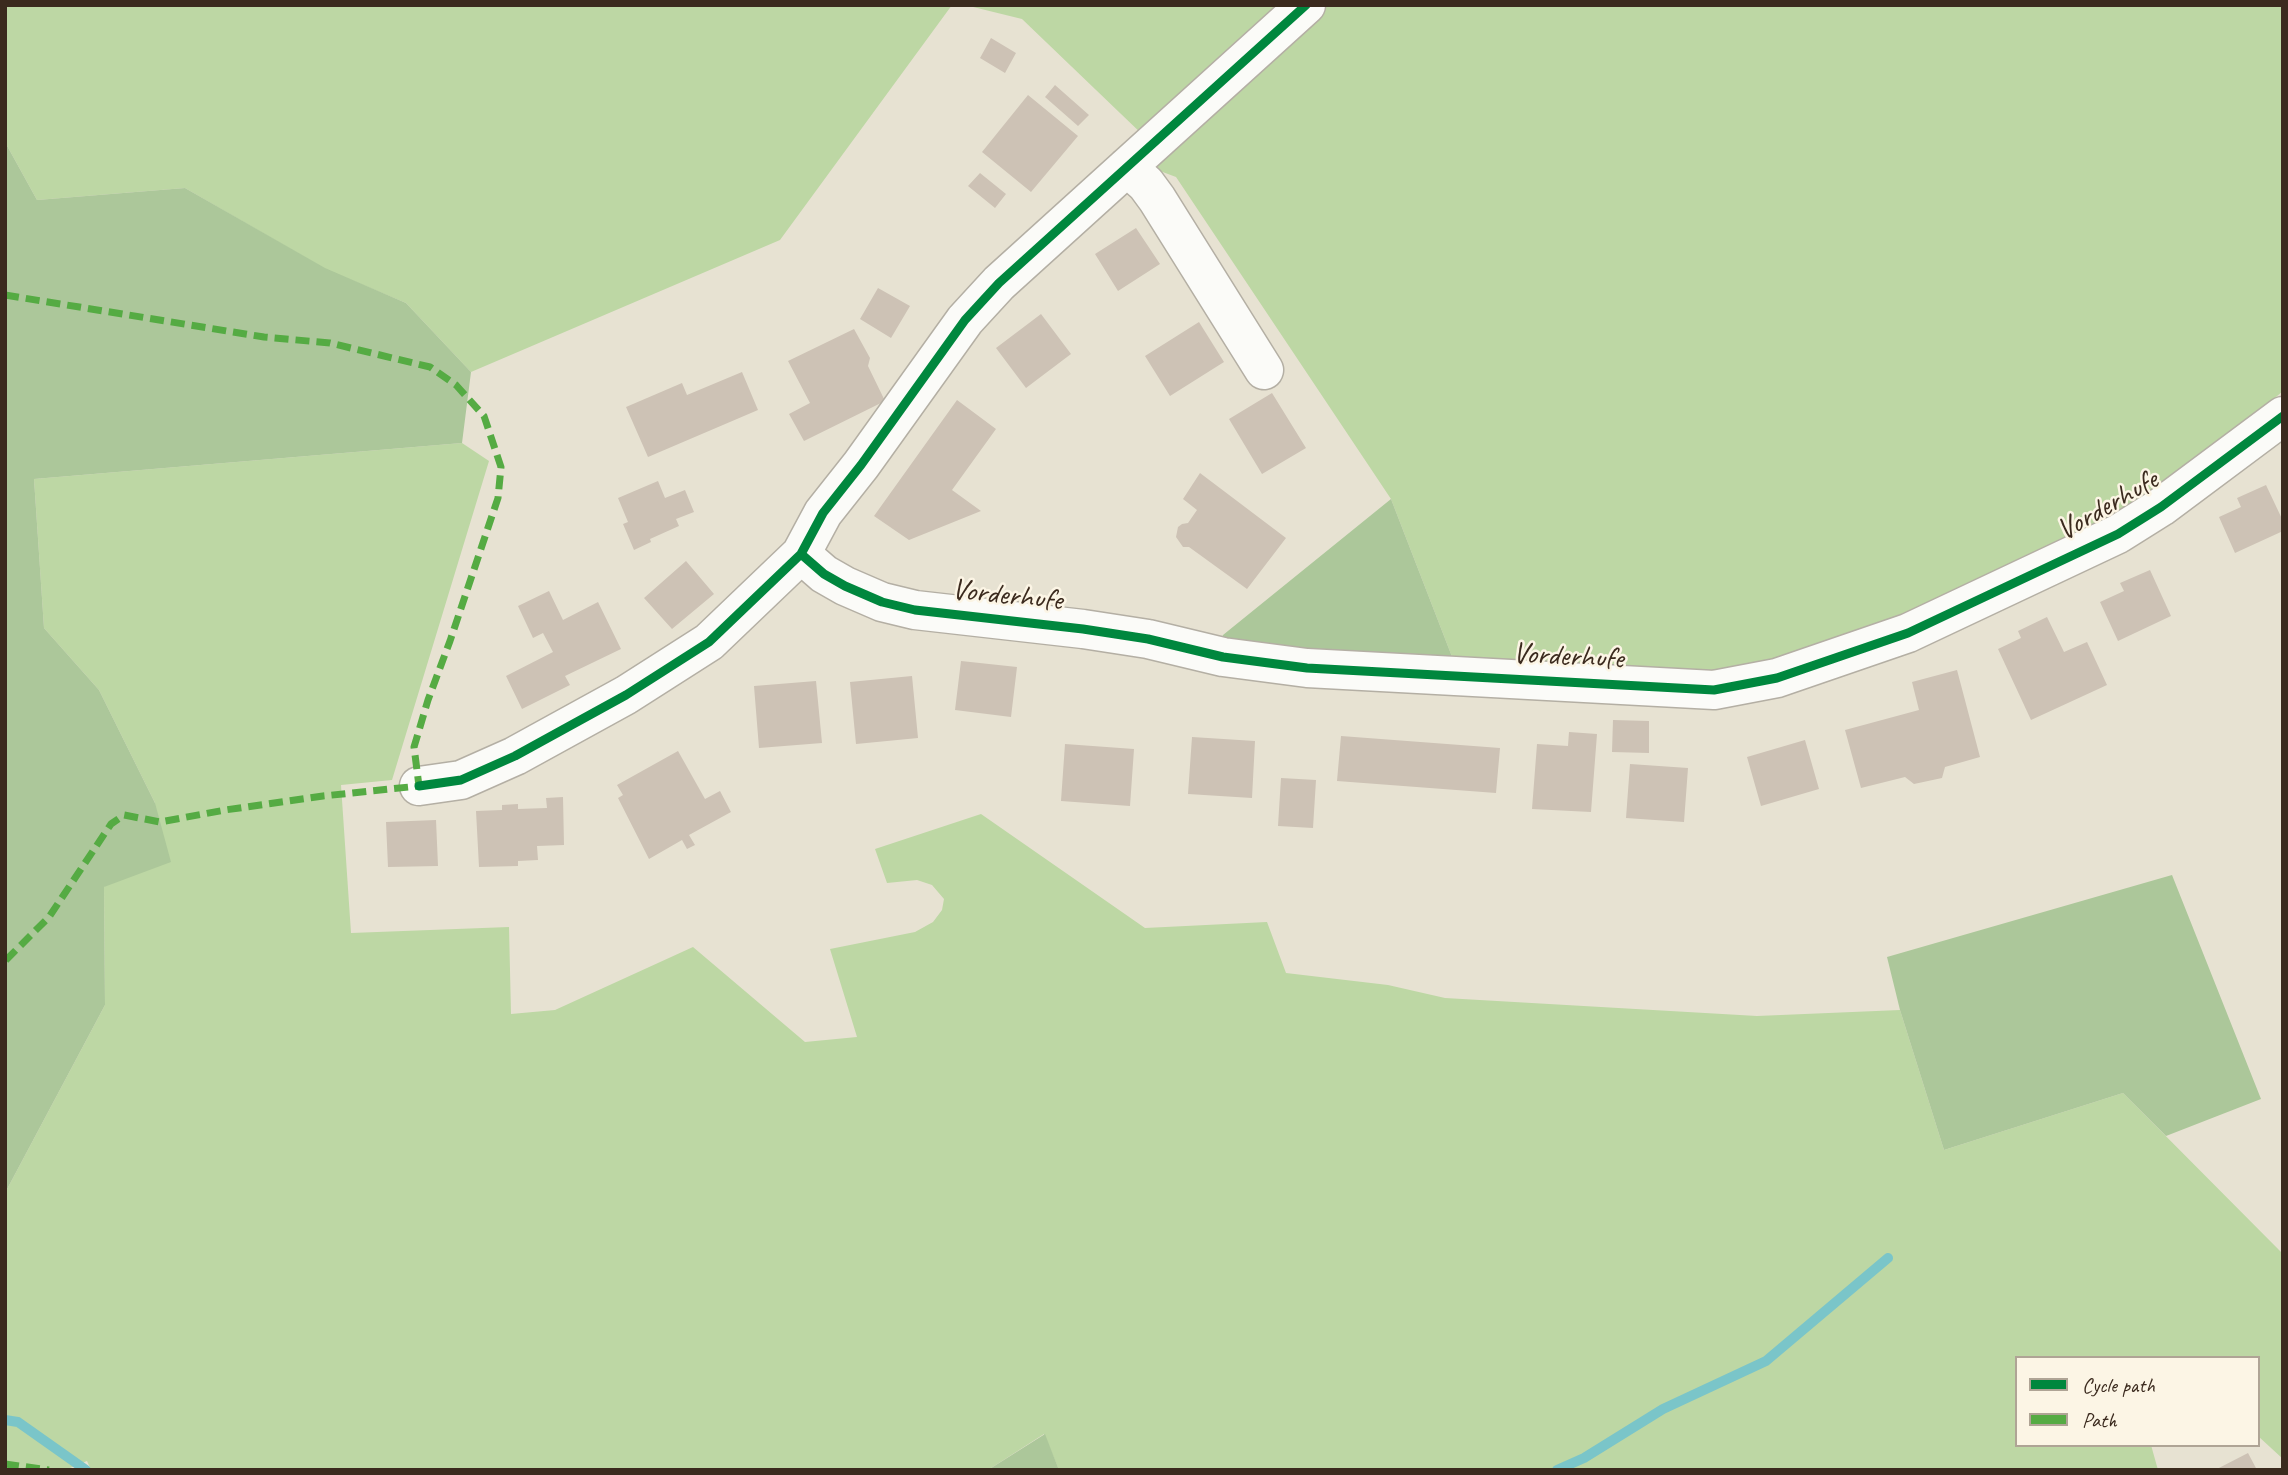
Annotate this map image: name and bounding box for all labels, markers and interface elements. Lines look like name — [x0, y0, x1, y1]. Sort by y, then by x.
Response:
street label: Vorderhufe — [2051, 463, 2165, 549]
street label: Vorderhufe — [950, 572, 1064, 620]
street label: Vorderhufe — [1512, 636, 1624, 678]
legend — [2015, 1356, 2260, 1447]
text: Cycle path — [2082, 1372, 2155, 1398]
text: Path — [2082, 1407, 2117, 1433]

